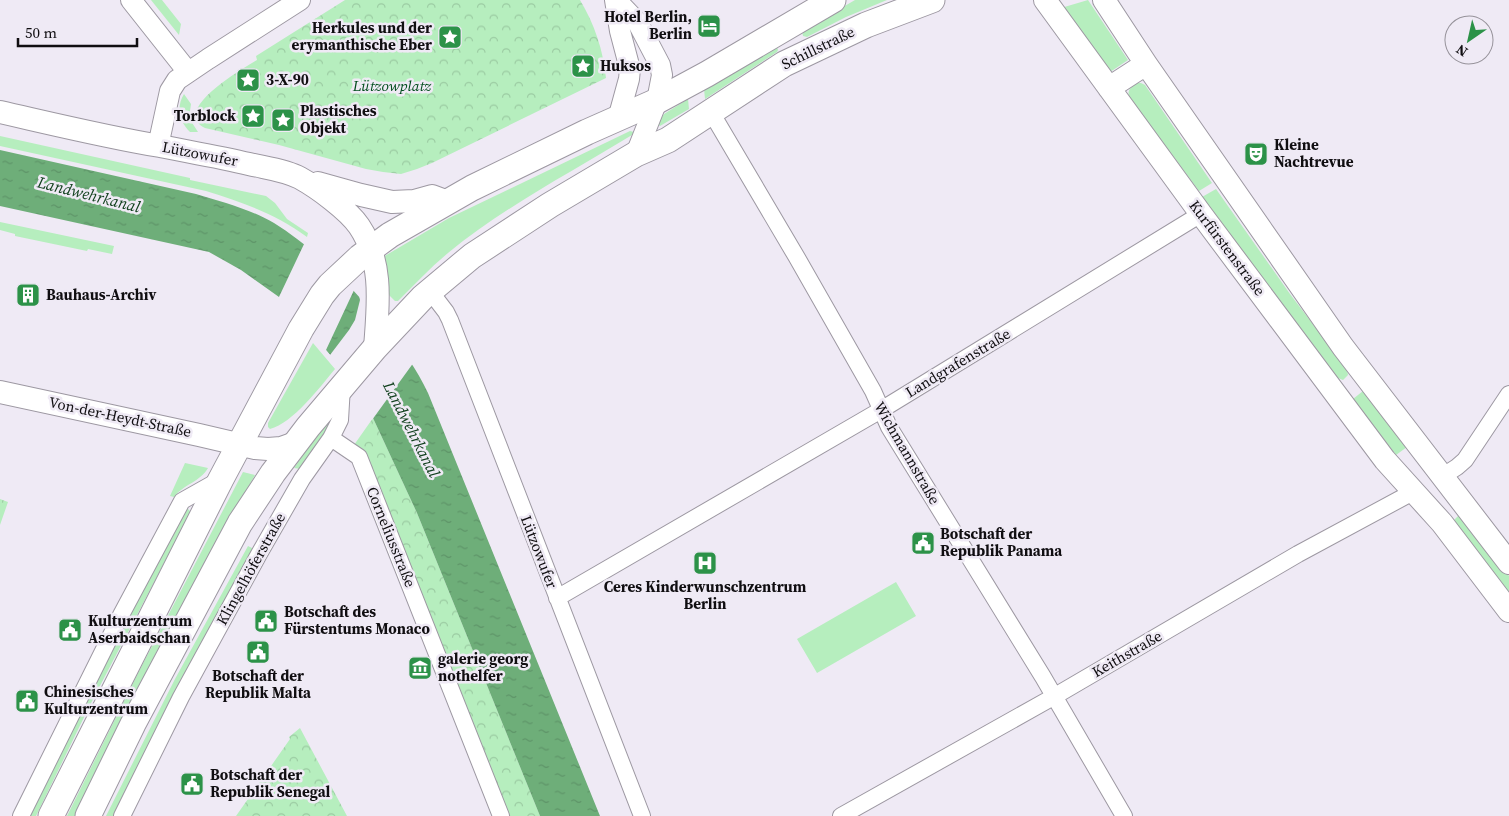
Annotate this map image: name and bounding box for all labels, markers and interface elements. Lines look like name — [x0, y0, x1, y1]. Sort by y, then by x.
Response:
place label: Hotel Berlin, Berlin — [604, 6, 692, 44]
hotel icon: Hotel Berlin, Berlin — [696, 13, 722, 39]
scale bar — [18, 15, 136, 47]
north arrow — [1444, 15, 1494, 65]
place label: Herkules und der erymanthische Eber — [292, 17, 432, 55]
street label: Schillstraße — [778, 21, 858, 74]
text: 50 m — [25, 22, 57, 43]
place icon: Herkules und der erymanthische Eber — [437, 24, 463, 50]
text: N — [1452, 40, 1472, 62]
place icon: Huksos — [570, 53, 596, 79]
place label: Huksos — [600, 55, 651, 76]
place icon: 3-X-90 — [235, 67, 261, 93]
place label: 3-X-90 — [266, 69, 309, 90]
park label: Lützowplatz — [352, 75, 432, 96]
place label: Plastisches Objekt — [300, 100, 377, 138]
place icon: Torblock — [240, 103, 266, 129]
place label: Torblock — [174, 105, 236, 126]
place icon: Plastisches Objekt — [270, 107, 296, 133]
place label: Kleine Nachtrevue — [1274, 134, 1354, 172]
street label: Lützowufer — [161, 136, 240, 171]
theatre icon: Kleine Nachtrevue — [1243, 141, 1269, 167]
water label: Landwehrkanal — [34, 170, 143, 218]
street label: Kurfürstenstraße — [1184, 196, 1271, 300]
building icon: Bauhaus-Archiv — [15, 282, 41, 308]
place label: Bauhaus-Archiv — [46, 284, 156, 305]
street label: Landgrafenstraße — [901, 323, 1014, 402]
water label: Landwehrkanal — [378, 376, 446, 481]
street label: Von-der-Heydt-Straße — [47, 391, 194, 442]
street label: Wichmannstraße — [869, 397, 946, 508]
street label: Corneliusstraße — [362, 483, 421, 590]
street label: Klingelhöferstraße — [211, 508, 290, 629]
street label: Lützowufer — [516, 512, 563, 592]
place label: Botschaft der Republik Panama — [940, 523, 1063, 561]
public building icon: Botschaft der Republik Panama — [910, 530, 936, 556]
hospital icon: Ceres Kinderwunschzentrum Berlin — [692, 550, 718, 576]
place label: Ceres Kinderwunschzentrum Berlin — [604, 576, 807, 614]
place label: Botschaft des Fürstentums Monaco — [284, 601, 430, 639]
public building icon: Botschaft des Fürstentums Monaco — [253, 608, 279, 634]
place label: Kulturzentrum Aserbaidschan — [88, 610, 193, 648]
public building icon: Kulturzentrum Aserbaidschan — [57, 617, 83, 643]
street label: Keithstraße — [1088, 625, 1166, 682]
public building icon: Botschaft der Republik Malta — [245, 639, 271, 665]
place label: galerie georg nothelfer — [438, 648, 528, 686]
museum icon: galerie georg nothelfer — [407, 655, 433, 681]
place label: Botschaft der Republik Malta — [205, 665, 312, 703]
place label: Chinesisches Kulturzentrum — [44, 681, 149, 719]
public building icon: Chinesisches Kulturzentrum — [14, 688, 40, 714]
place label: Botschaft der Republik Senegal — [210, 764, 331, 802]
public building icon: Botschaft der Republik Senegal — [179, 771, 205, 797]

